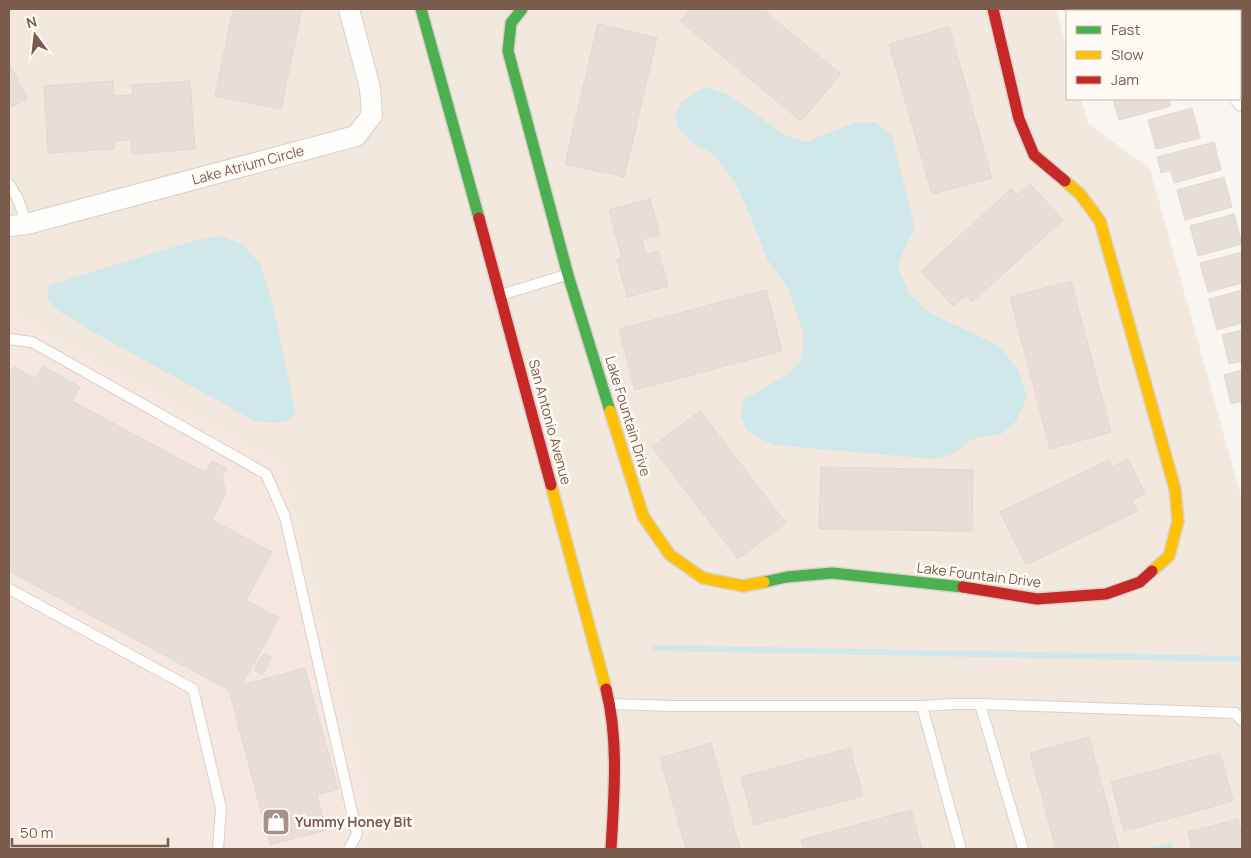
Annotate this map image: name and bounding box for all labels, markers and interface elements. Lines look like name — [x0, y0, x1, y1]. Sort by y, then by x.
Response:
north arrow — [10, 10, 60, 60]
legend — [1066, 10, 1241, 100]
text: N — [24, 11, 39, 32]
text: Fast — [1111, 19, 1140, 40]
text: Slow — [1111, 44, 1144, 65]
text: Jam — [1111, 69, 1139, 90]
street label: Lake Atrium Circle — [190, 140, 306, 189]
street label: Lake Fountain Drive — [601, 353, 656, 478]
street label: San Antonio Avenue — [525, 357, 576, 487]
street label: Lake Fountain Drive — [916, 557, 1042, 592]
shop icon: Yummy Honey Bit — [261, 807, 291, 837]
place label: Yummy Honey Bit — [295, 812, 412, 831]
scale bar — [12, 816, 169, 848]
text: 50 m — [20, 822, 54, 843]

